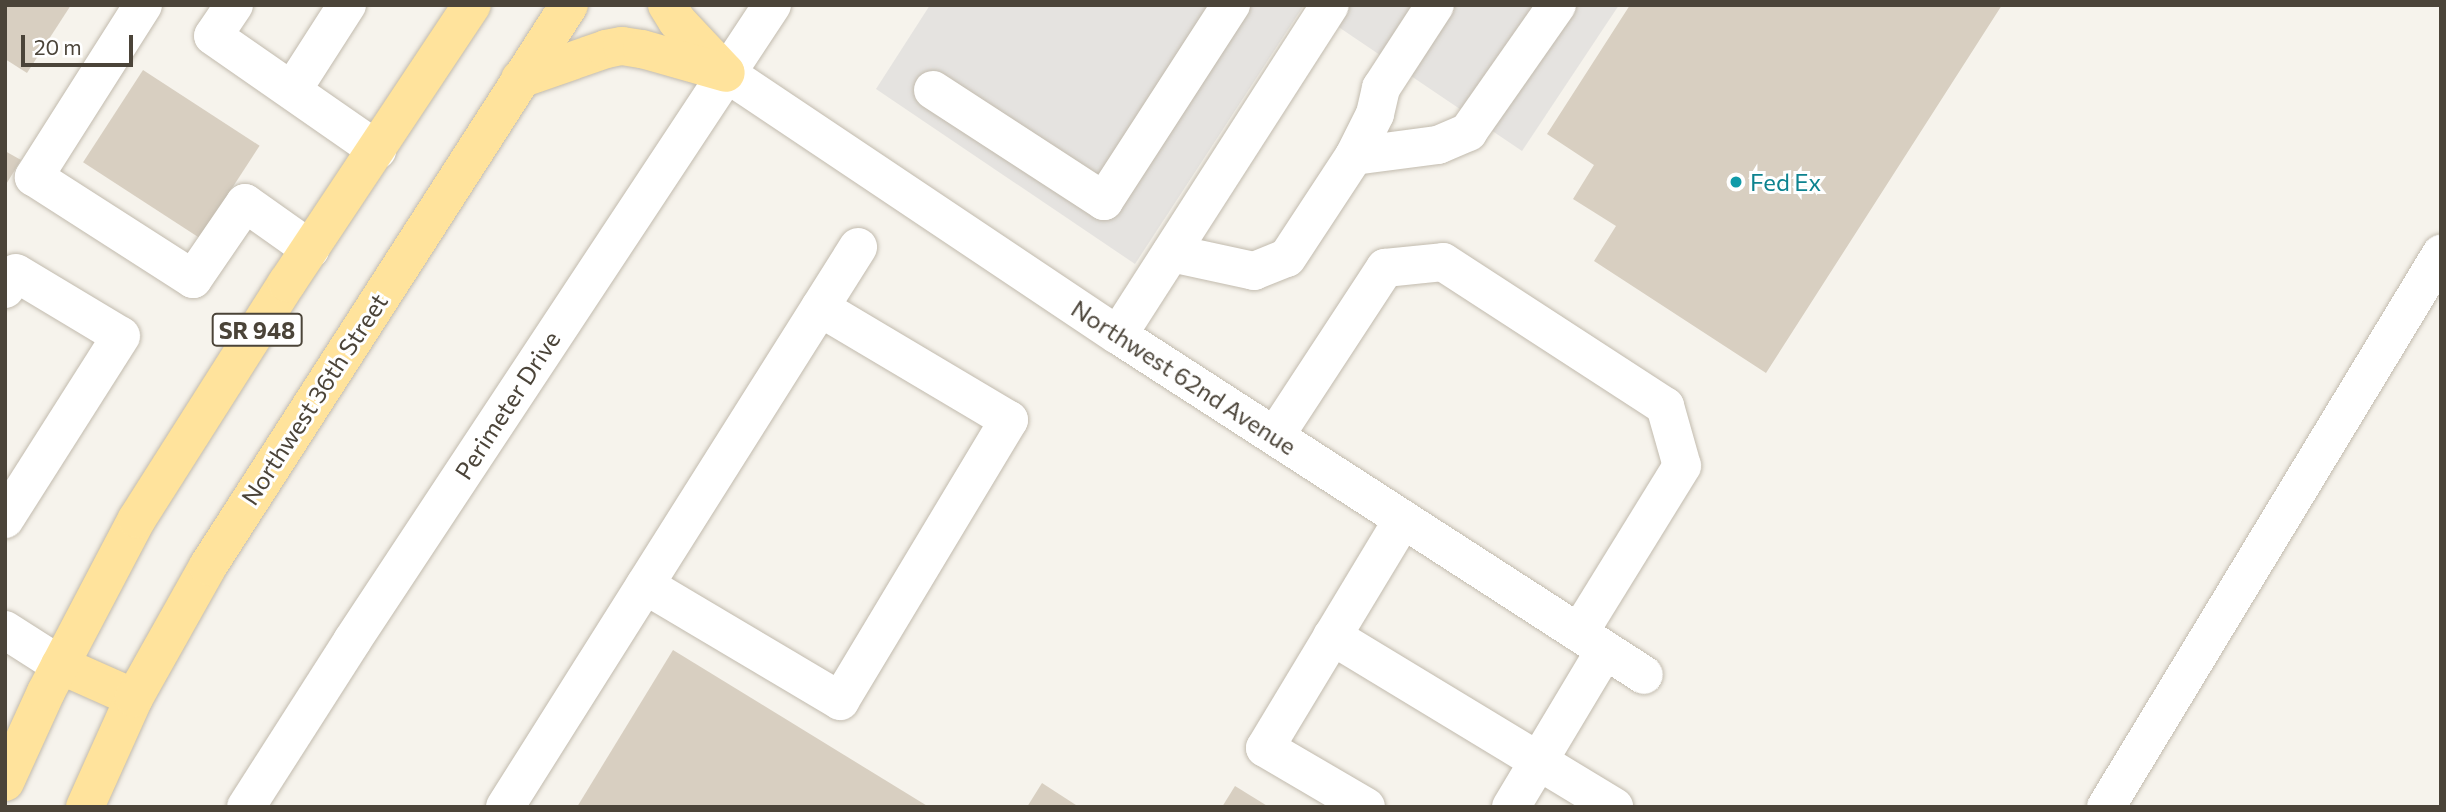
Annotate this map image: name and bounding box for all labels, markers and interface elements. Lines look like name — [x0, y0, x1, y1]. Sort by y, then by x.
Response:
scale bar — [24, 21, 136, 65]
text: 20 m — [34, 34, 82, 59]
place label: Fed Ex — [1750, 168, 1821, 196]
marker: Fed Ex — [1728, 174, 1744, 190]
street label: Northwest 36th Street — [235, 288, 393, 510]
street label: Northwest 62nd Avenue — [1066, 294, 1302, 460]
road number: SR 948 — [212, 310, 302, 350]
street label: Perimeter Drive — [448, 325, 566, 485]

